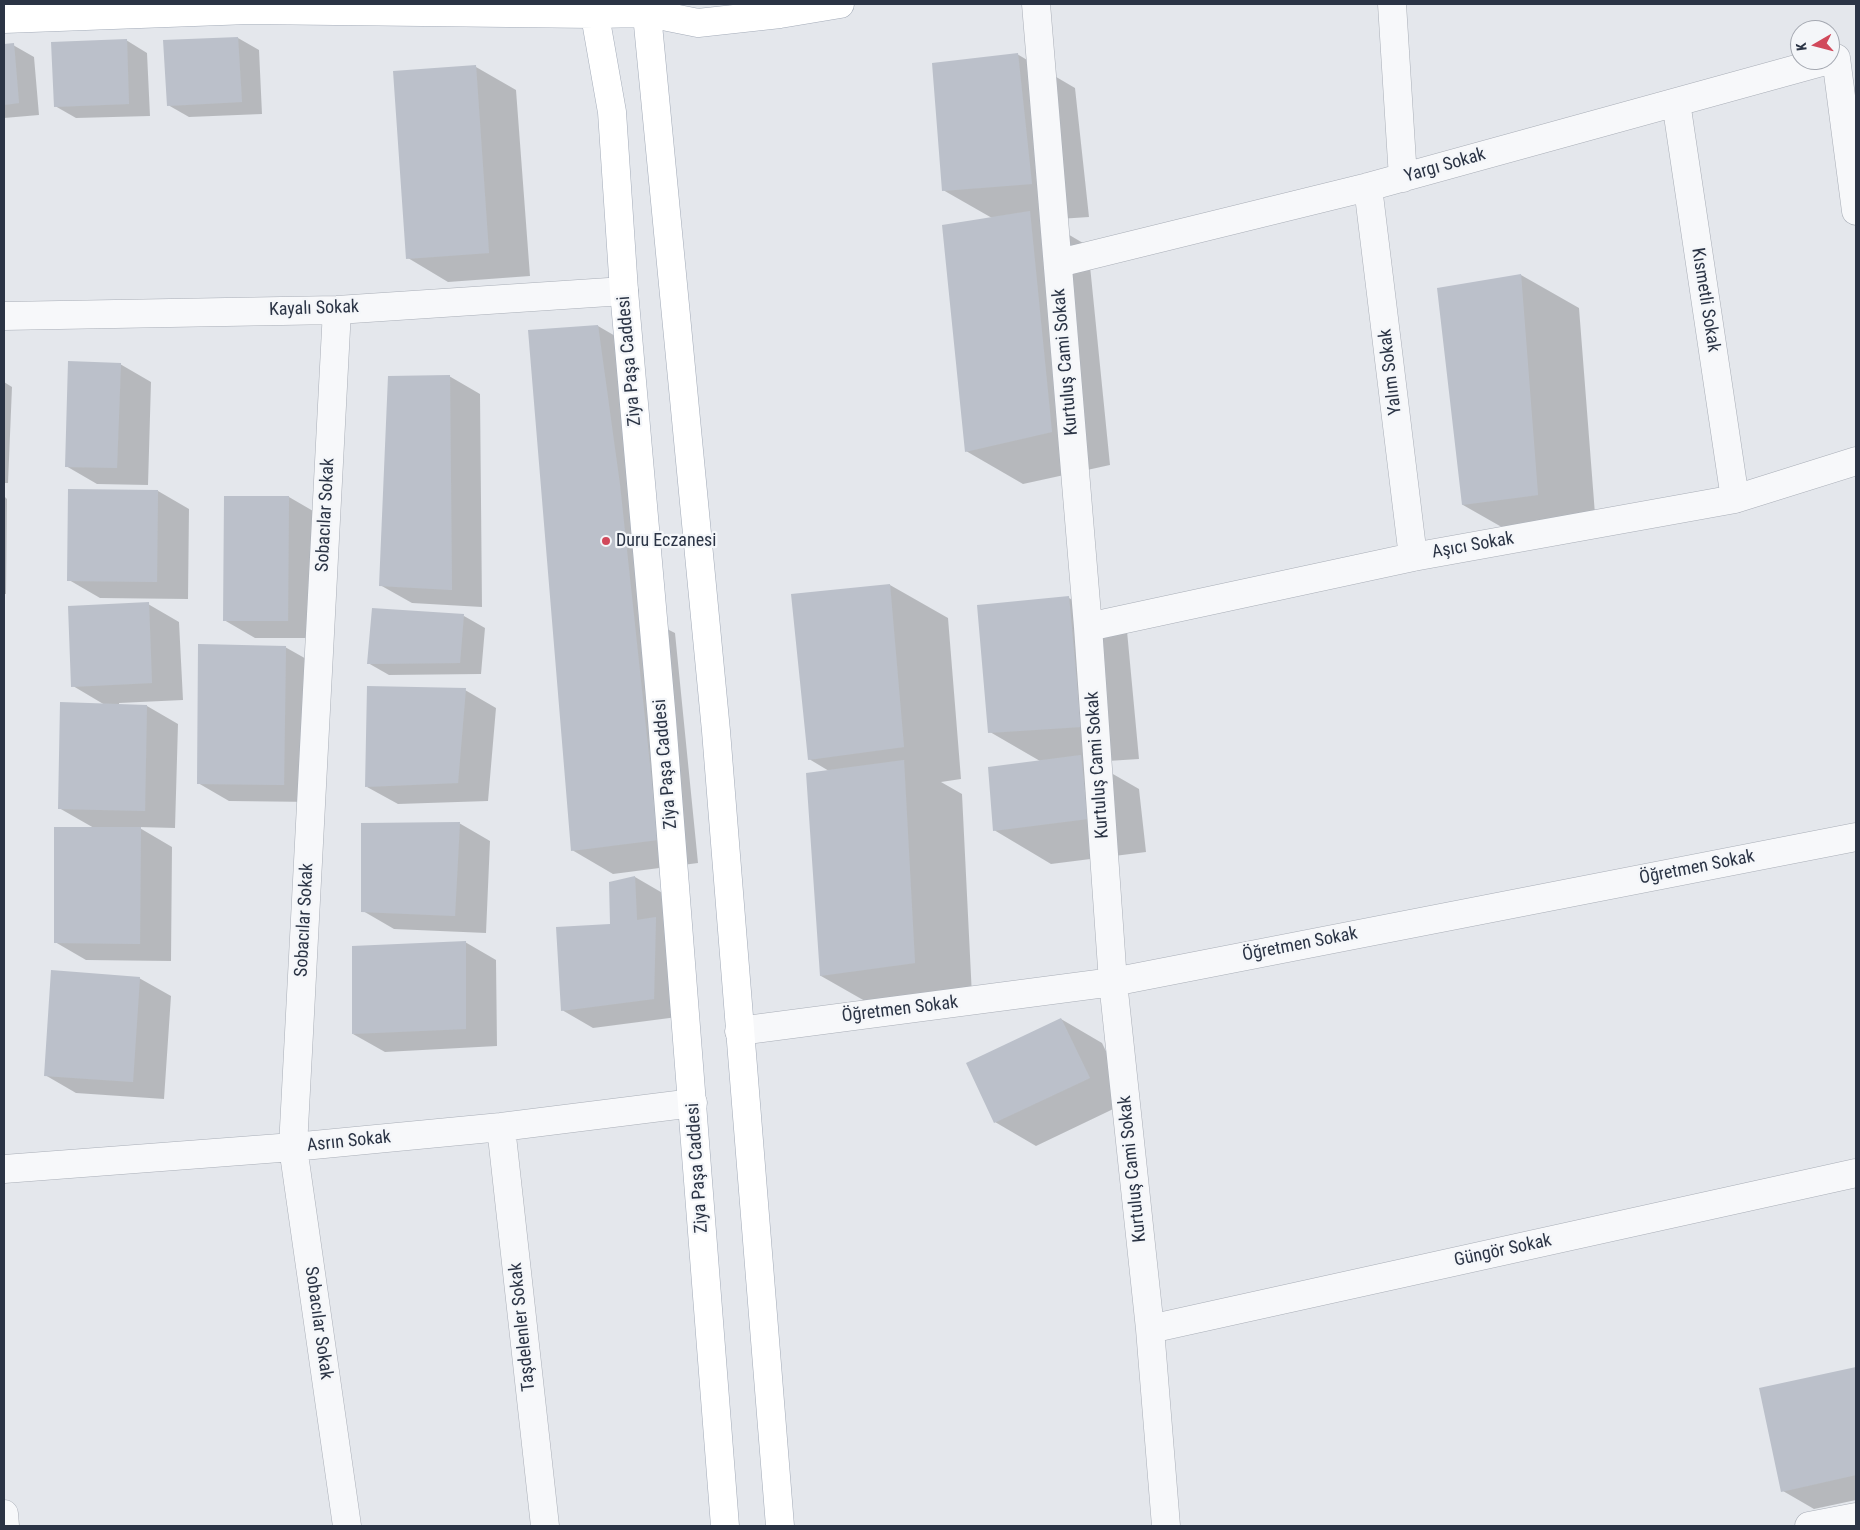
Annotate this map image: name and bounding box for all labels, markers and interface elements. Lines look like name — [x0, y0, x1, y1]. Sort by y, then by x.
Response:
north arrow — [1790, 20, 1840, 70]
text: K — [1793, 42, 1810, 52]
street label: Yargı Sokak — [1402, 144, 1488, 188]
street label: Kısmetli Sokak — [1686, 246, 1724, 354]
street label: Kurtuluş Cami Sokak — [1049, 288, 1083, 436]
street label: Ziya Paşa Caddesi — [614, 295, 646, 427]
street label: Kayalı Sokak — [269, 297, 359, 321]
street label: Yalım Sokak — [1375, 328, 1407, 416]
street label: Sobacılar Sokak — [312, 458, 340, 572]
street label: Aşıcı Sokak — [1430, 528, 1516, 564]
place label: Duru Eczanesi — [616, 530, 716, 552]
marker: Duru Eczanesi — [600, 535, 612, 547]
street label: Kurtuluş Cami Sokak — [1082, 691, 1114, 839]
street label: Ziya Paşa Caddesi — [650, 698, 682, 830]
street label: Öğretmen Sokak — [1638, 846, 1756, 890]
street label: Sobacılar Sokak — [291, 863, 319, 977]
street label: Öğretmen Sokak — [1241, 923, 1359, 967]
street label: Öğretmen Sokak — [841, 992, 959, 1028]
street label: Kurtuluş Cami Sokak — [1115, 1095, 1151, 1243]
street label: Ziya Paşa Caddesi — [683, 1102, 713, 1234]
street label: Asrın Sokak — [306, 1127, 392, 1157]
street label: Güngör Sokak — [1452, 1230, 1554, 1272]
street label: Taşdelenler Sokak — [506, 1262, 540, 1392]
street label: Sobacılar Sokak — [299, 1265, 337, 1381]

